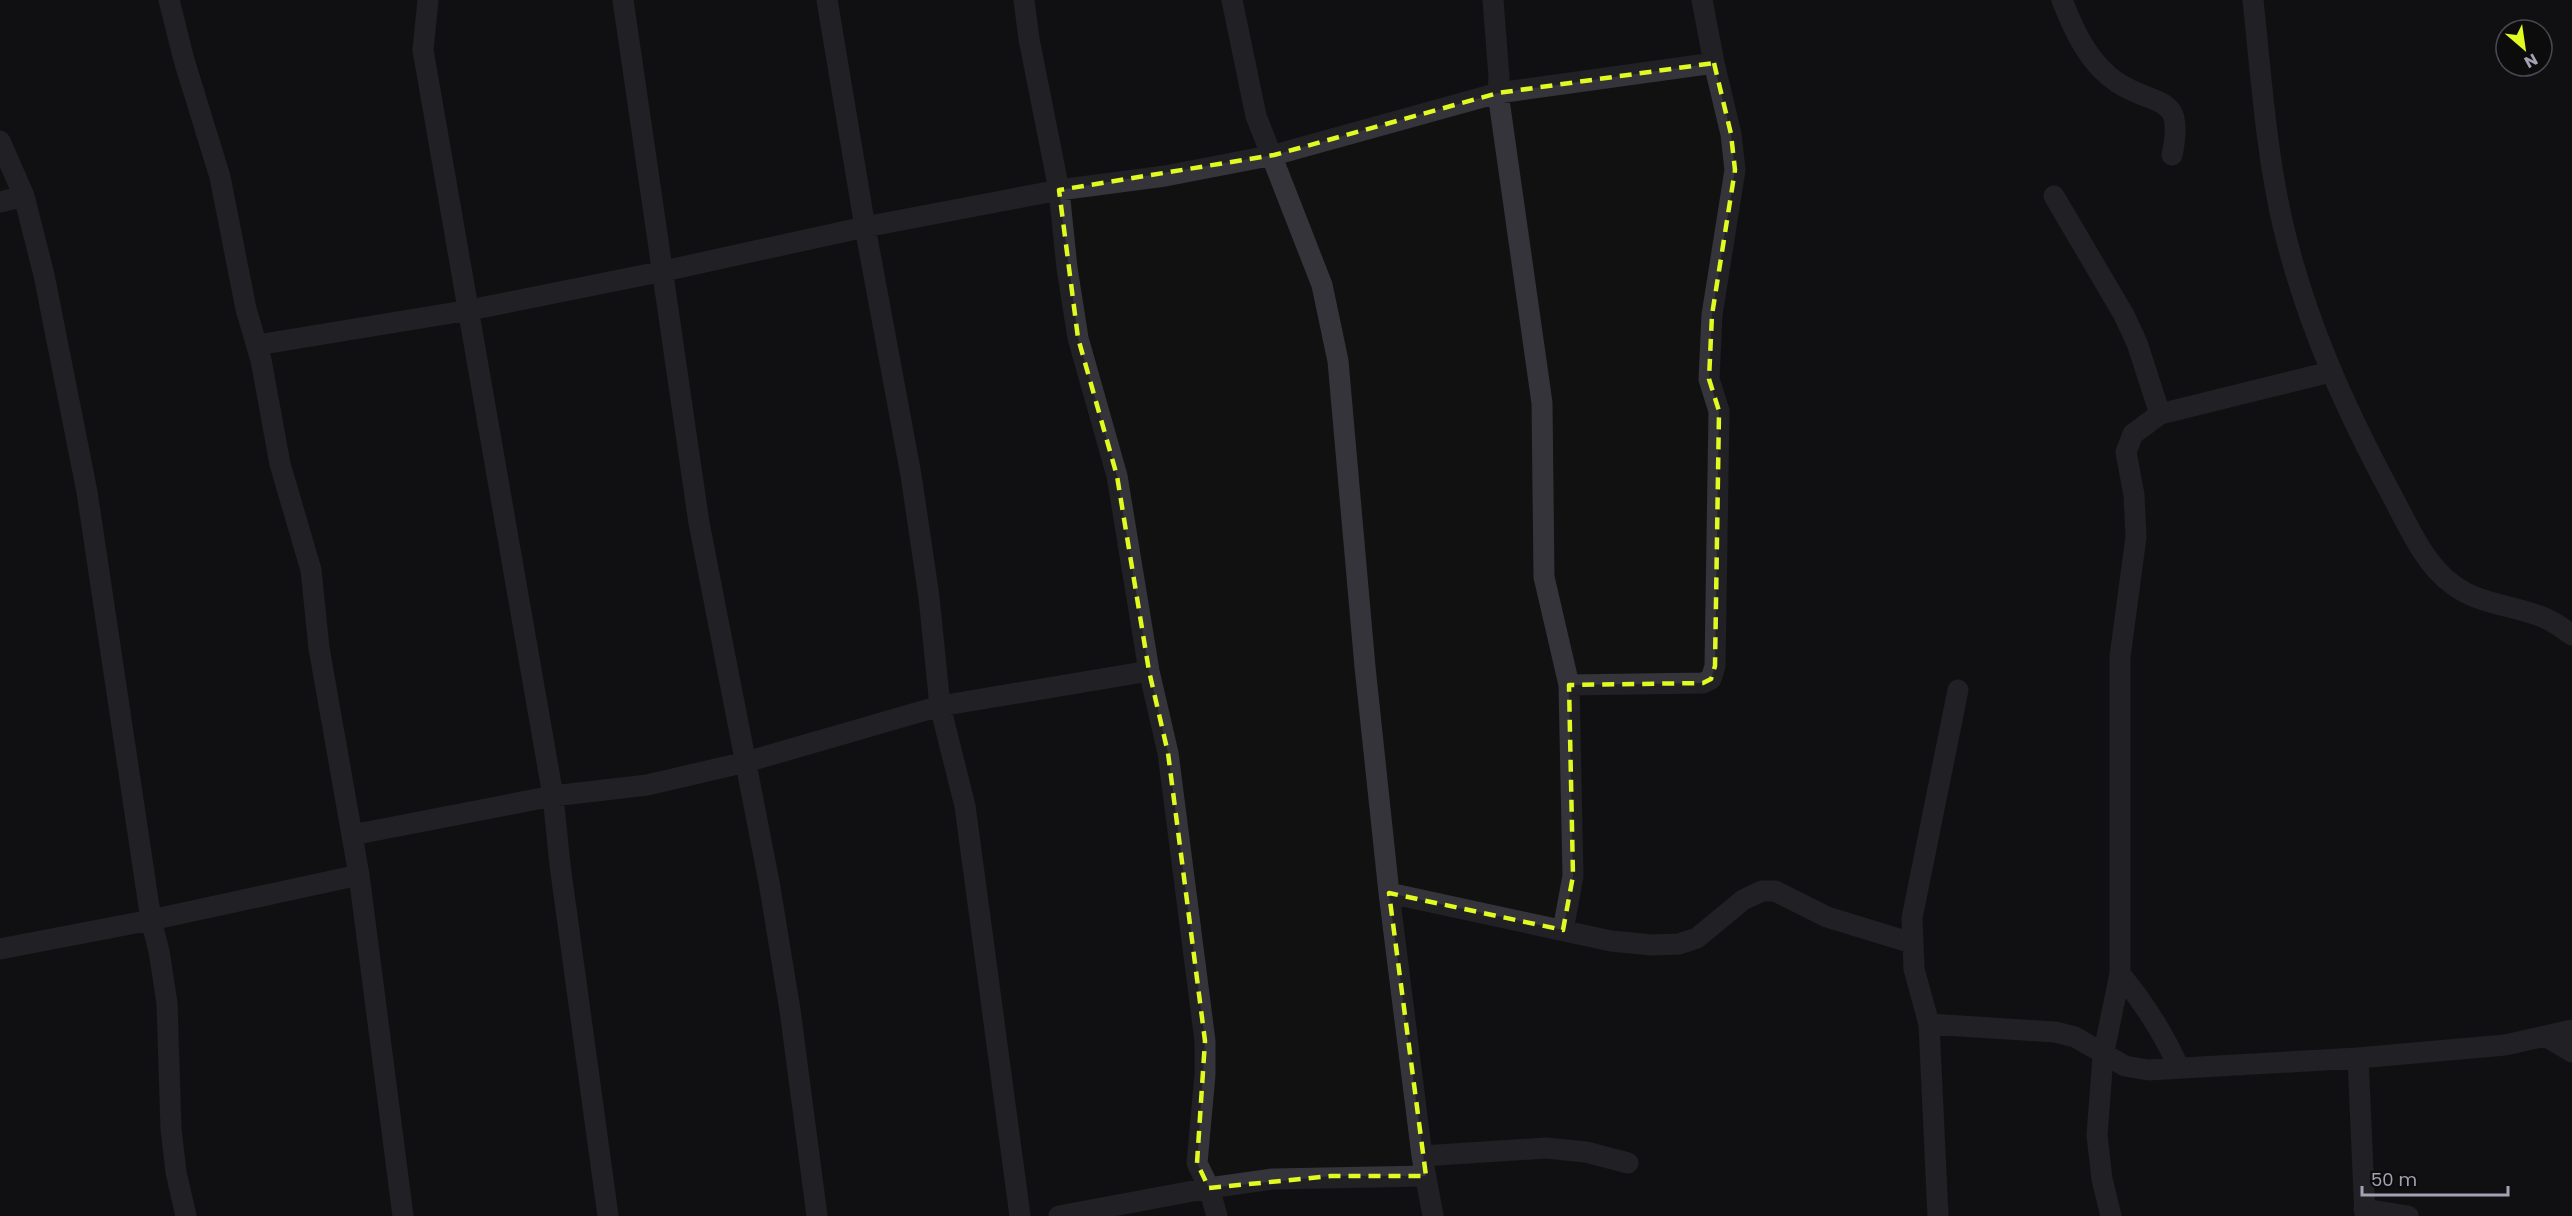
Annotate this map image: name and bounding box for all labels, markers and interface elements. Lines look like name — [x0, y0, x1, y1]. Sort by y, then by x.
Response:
north arrow — [2494, 18, 2554, 78]
text: N — [2520, 48, 2542, 74]
scale bar — [2362, 1159, 2508, 1197]
text: 50 m — [2371, 1167, 2417, 1192]

